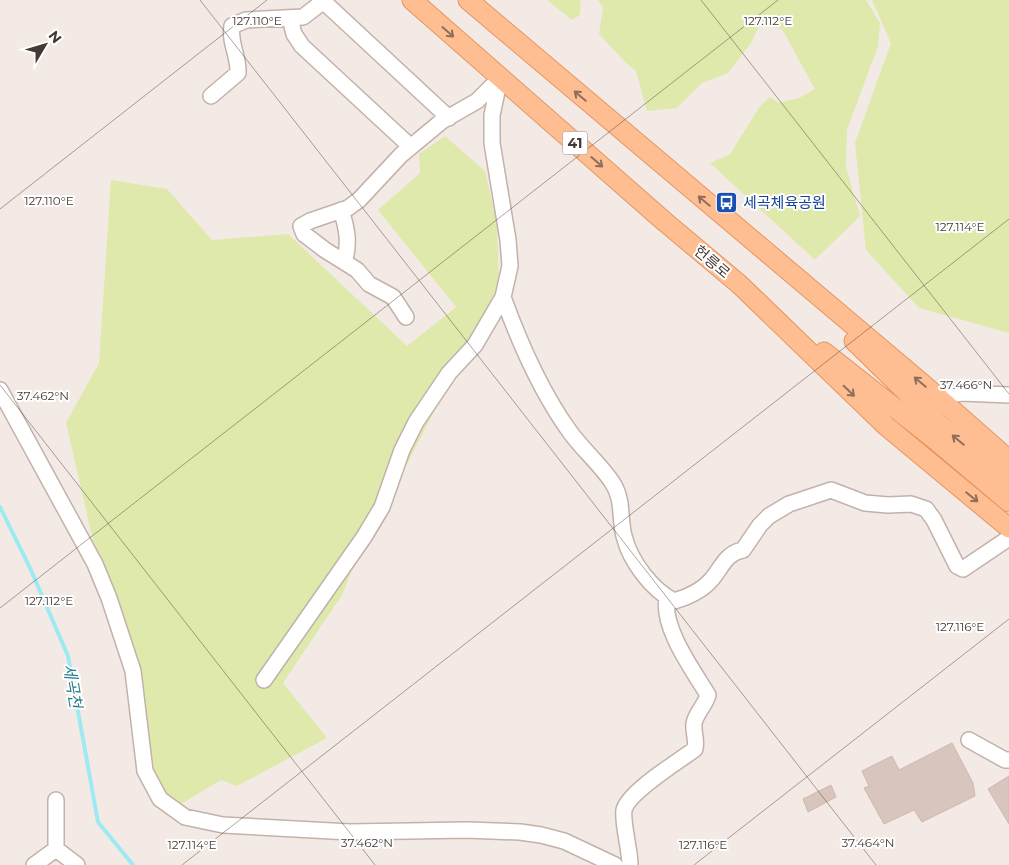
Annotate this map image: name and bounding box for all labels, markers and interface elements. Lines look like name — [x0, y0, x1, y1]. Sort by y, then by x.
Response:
text: 127.110°E — [232, 13, 282, 28]
text: 127.112°E — [744, 13, 792, 28]
north arrow — [20, 20, 70, 70]
one-way arrow — [442, 26, 455, 38]
text: N — [45, 27, 66, 47]
one-way arrow — [574, 90, 587, 101]
road number: 41 — [562, 132, 588, 154]
one-way arrow — [590, 157, 603, 168]
bus stop icon: 세곡체육공원 — [715, 191, 739, 215]
text: 127.110°E — [24, 193, 74, 208]
place label: 세곡체육공원 — [743, 193, 826, 212]
one-way arrow — [698, 195, 711, 206]
text: 127.114°E — [935, 219, 985, 234]
street label: 헌릉로 — [690, 241, 734, 282]
one-way arrow — [913, 376, 926, 387]
text: 37.466°N — [940, 377, 992, 392]
one-way arrow — [843, 385, 856, 397]
text: 37.462°N — [17, 388, 69, 403]
one-way arrow — [952, 435, 965, 446]
one-way arrow — [965, 492, 978, 503]
text: 127.112°E — [25, 593, 73, 608]
text: 127.116°E — [936, 619, 984, 634]
water label: 세곡천 — [59, 663, 86, 712]
text: 37.462°N — [341, 835, 393, 850]
text: 37.464°N — [841, 835, 895, 850]
text: 127.114°E — [167, 837, 217, 852]
text: 127.116°E — [679, 837, 727, 852]

